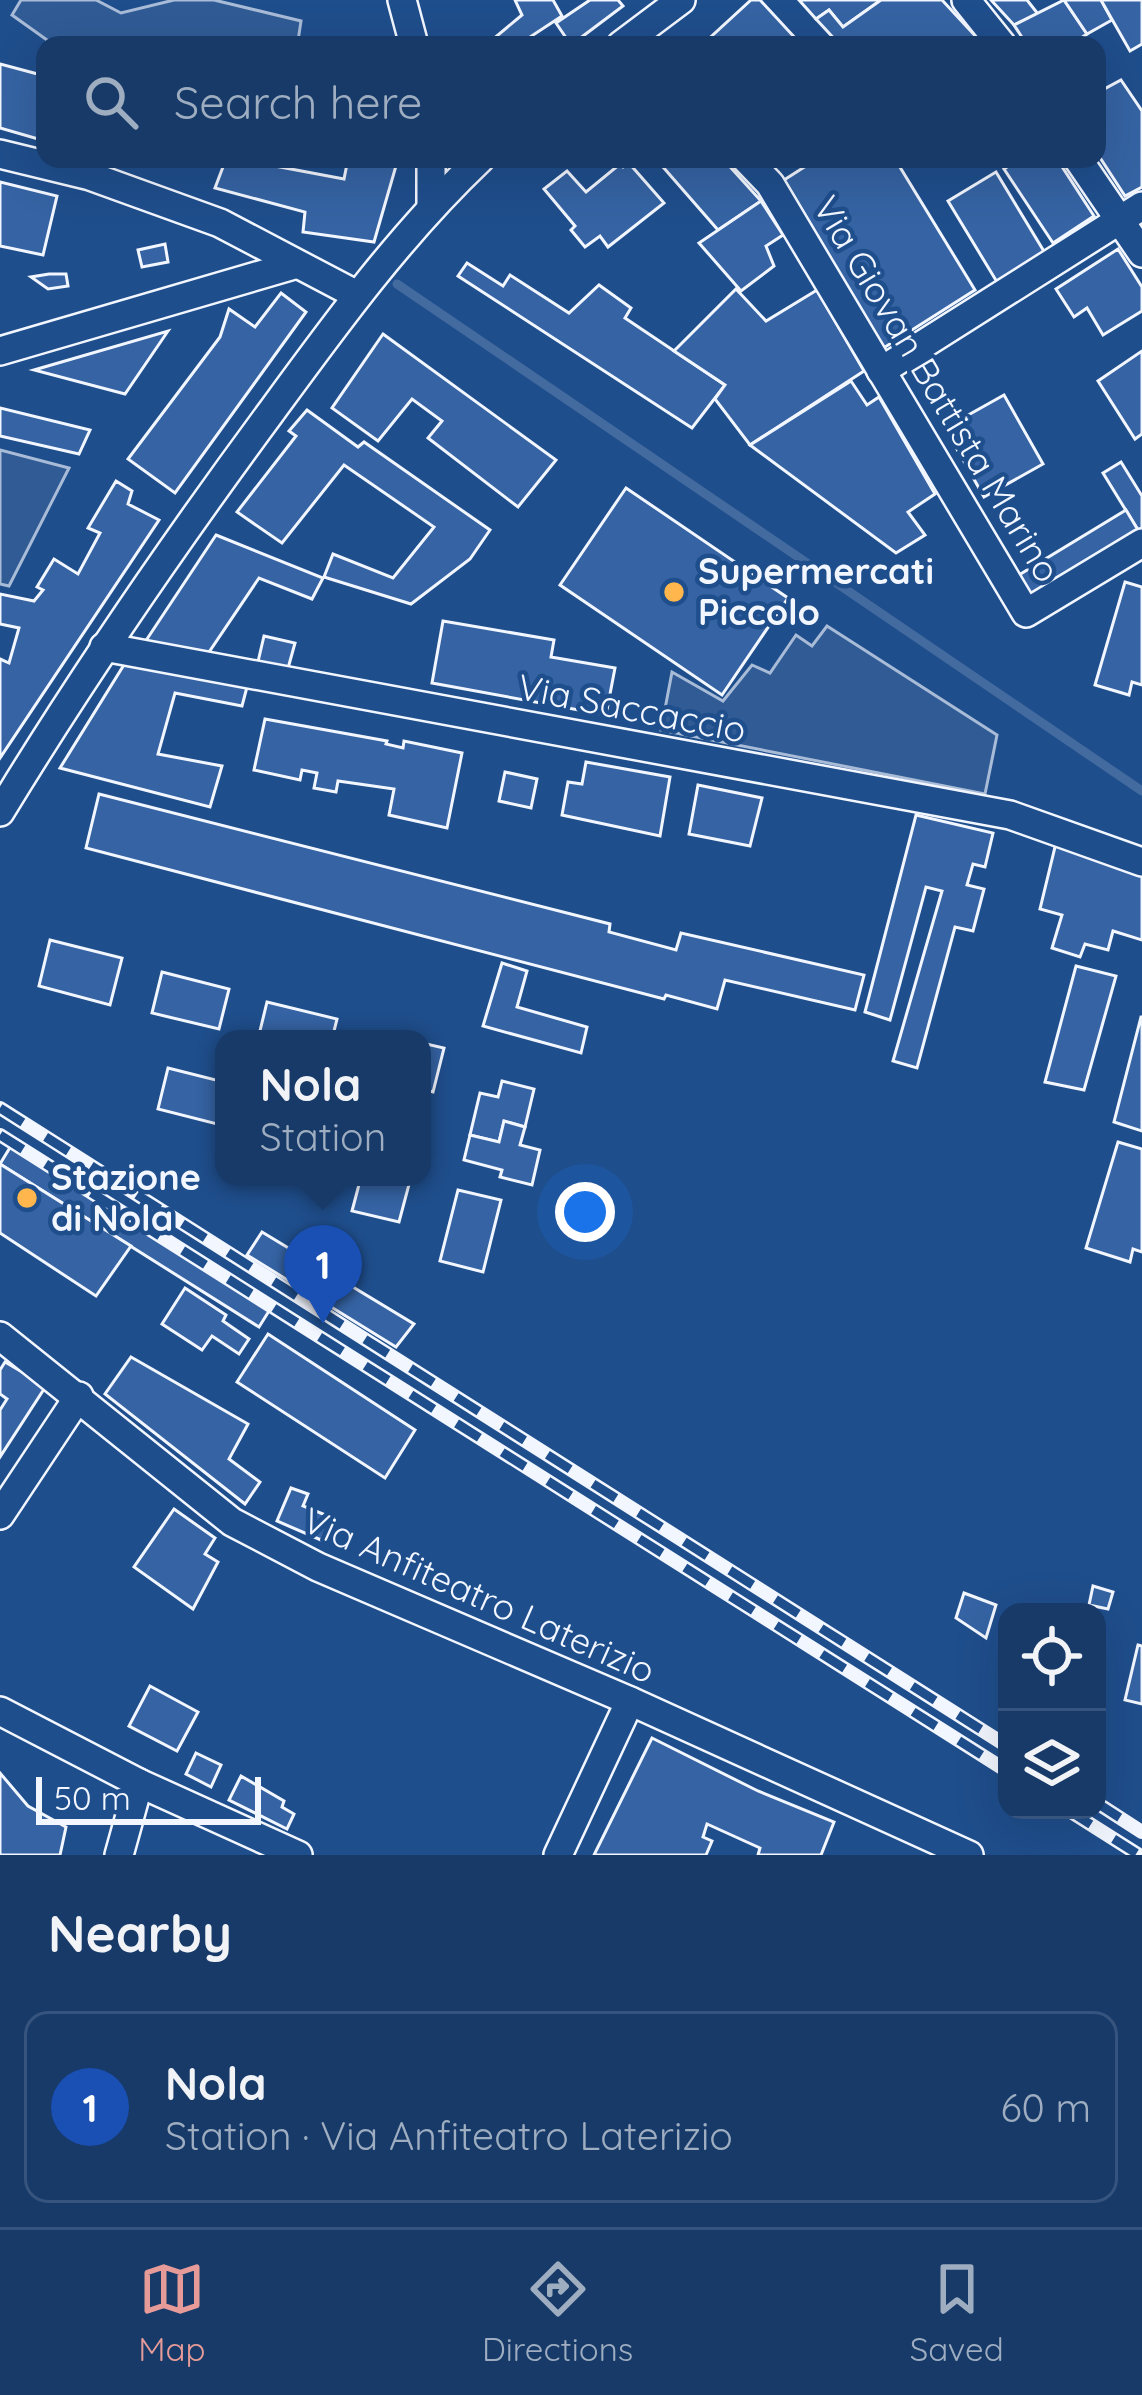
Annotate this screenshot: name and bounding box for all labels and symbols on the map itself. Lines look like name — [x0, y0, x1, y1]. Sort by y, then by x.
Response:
street label: Via Giovan Battista Marino — [804, 187, 1071, 590]
place label: Supermercati Piccolo — [698, 548, 934, 634]
marker: Supermercati Piccolo — [661, 579, 687, 605]
street label: Via Saccaccio — [514, 663, 750, 752]
place label: Stazione di Nola — [51, 1154, 201, 1240]
your location — [555, 1182, 615, 1242]
marker: Stazione di Nola — [14, 1185, 40, 1211]
pin: 1 — [284, 1225, 362, 1324]
street label: Via Anfiteatro Laterizio — [296, 1497, 662, 1693]
scale bar — [36, 1771, 261, 1824]

